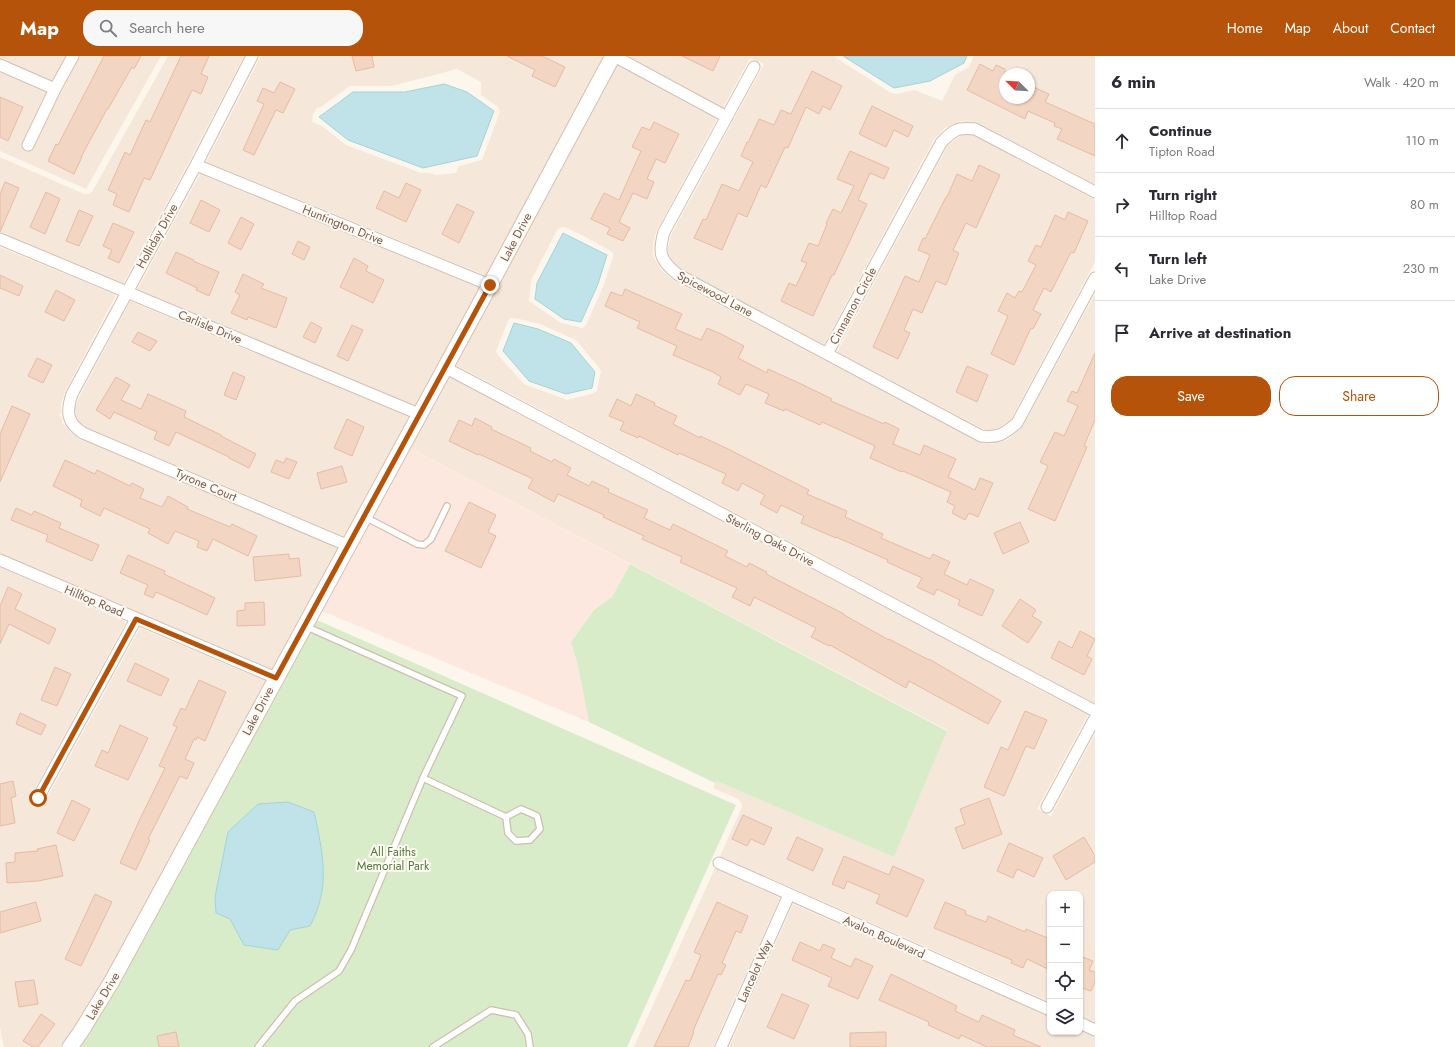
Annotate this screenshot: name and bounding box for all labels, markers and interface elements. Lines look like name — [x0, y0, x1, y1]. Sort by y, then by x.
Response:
search box — [83, 10, 363, 46]
text: Map — [20, 15, 59, 42]
icon: search — [97, 17, 119, 39]
text: Search here — [129, 17, 205, 39]
text: Home — [1227, 18, 1263, 38]
text: Map — [1285, 18, 1311, 38]
text: About — [1333, 18, 1368, 38]
text: Contact — [1390, 18, 1435, 38]
north arrow — [999, 68, 1035, 104]
text: 6 min — [1111, 70, 1156, 94]
text: Walk · 420 m — [1364, 73, 1439, 92]
text: Continue — [1149, 120, 1212, 142]
icon: ahead — [1111, 130, 1133, 152]
text: 110 m — [1405, 131, 1439, 150]
text: Tipton Road — [1149, 142, 1215, 161]
text: Turn right — [1149, 184, 1217, 206]
icon: right — [1111, 194, 1133, 216]
text: 80 m — [1410, 195, 1439, 214]
street label: Holliday Drive — [132, 200, 182, 272]
street label: Huntington Drive — [300, 200, 386, 250]
text: Hilltop Road — [1149, 206, 1217, 225]
street label: Lake Drive — [496, 209, 536, 265]
text: Turn left — [1149, 248, 1207, 270]
icon: left — [1111, 258, 1133, 280]
text: 230 m — [1403, 259, 1439, 278]
street label: Cinnamon Circle — [825, 264, 881, 348]
street label: Spicewood Lane — [674, 266, 756, 322]
text: Lake Drive — [1149, 270, 1206, 289]
route end — [481, 276, 499, 294]
street label: Carlisle Drive — [175, 305, 245, 349]
icon: arrive — [1111, 322, 1133, 344]
text: Arrive at destination — [1149, 322, 1291, 344]
button: Save — [1111, 376, 1271, 416]
button: Share — [1279, 376, 1439, 416]
street label: Tyrone Court — [173, 464, 240, 506]
street label: Sterling Oaks Drive — [722, 509, 818, 571]
street label: Hilltop Road — [61, 580, 127, 622]
street label: Lake Drive — [238, 683, 278, 739]
route start — [29, 789, 47, 807]
park label: All Faiths Memorial Park — [357, 843, 430, 875]
map controls — [1047, 891, 1083, 1035]
button: + — [1047, 891, 1083, 927]
street label: Avalon Boulevard — [840, 911, 928, 963]
button: − — [1047, 927, 1083, 963]
street label: Lancelot Way — [733, 936, 777, 1005]
button: locate — [1047, 963, 1083, 999]
street label: Lake Drive — [82, 969, 124, 1023]
button: layers — [1047, 999, 1083, 1035]

